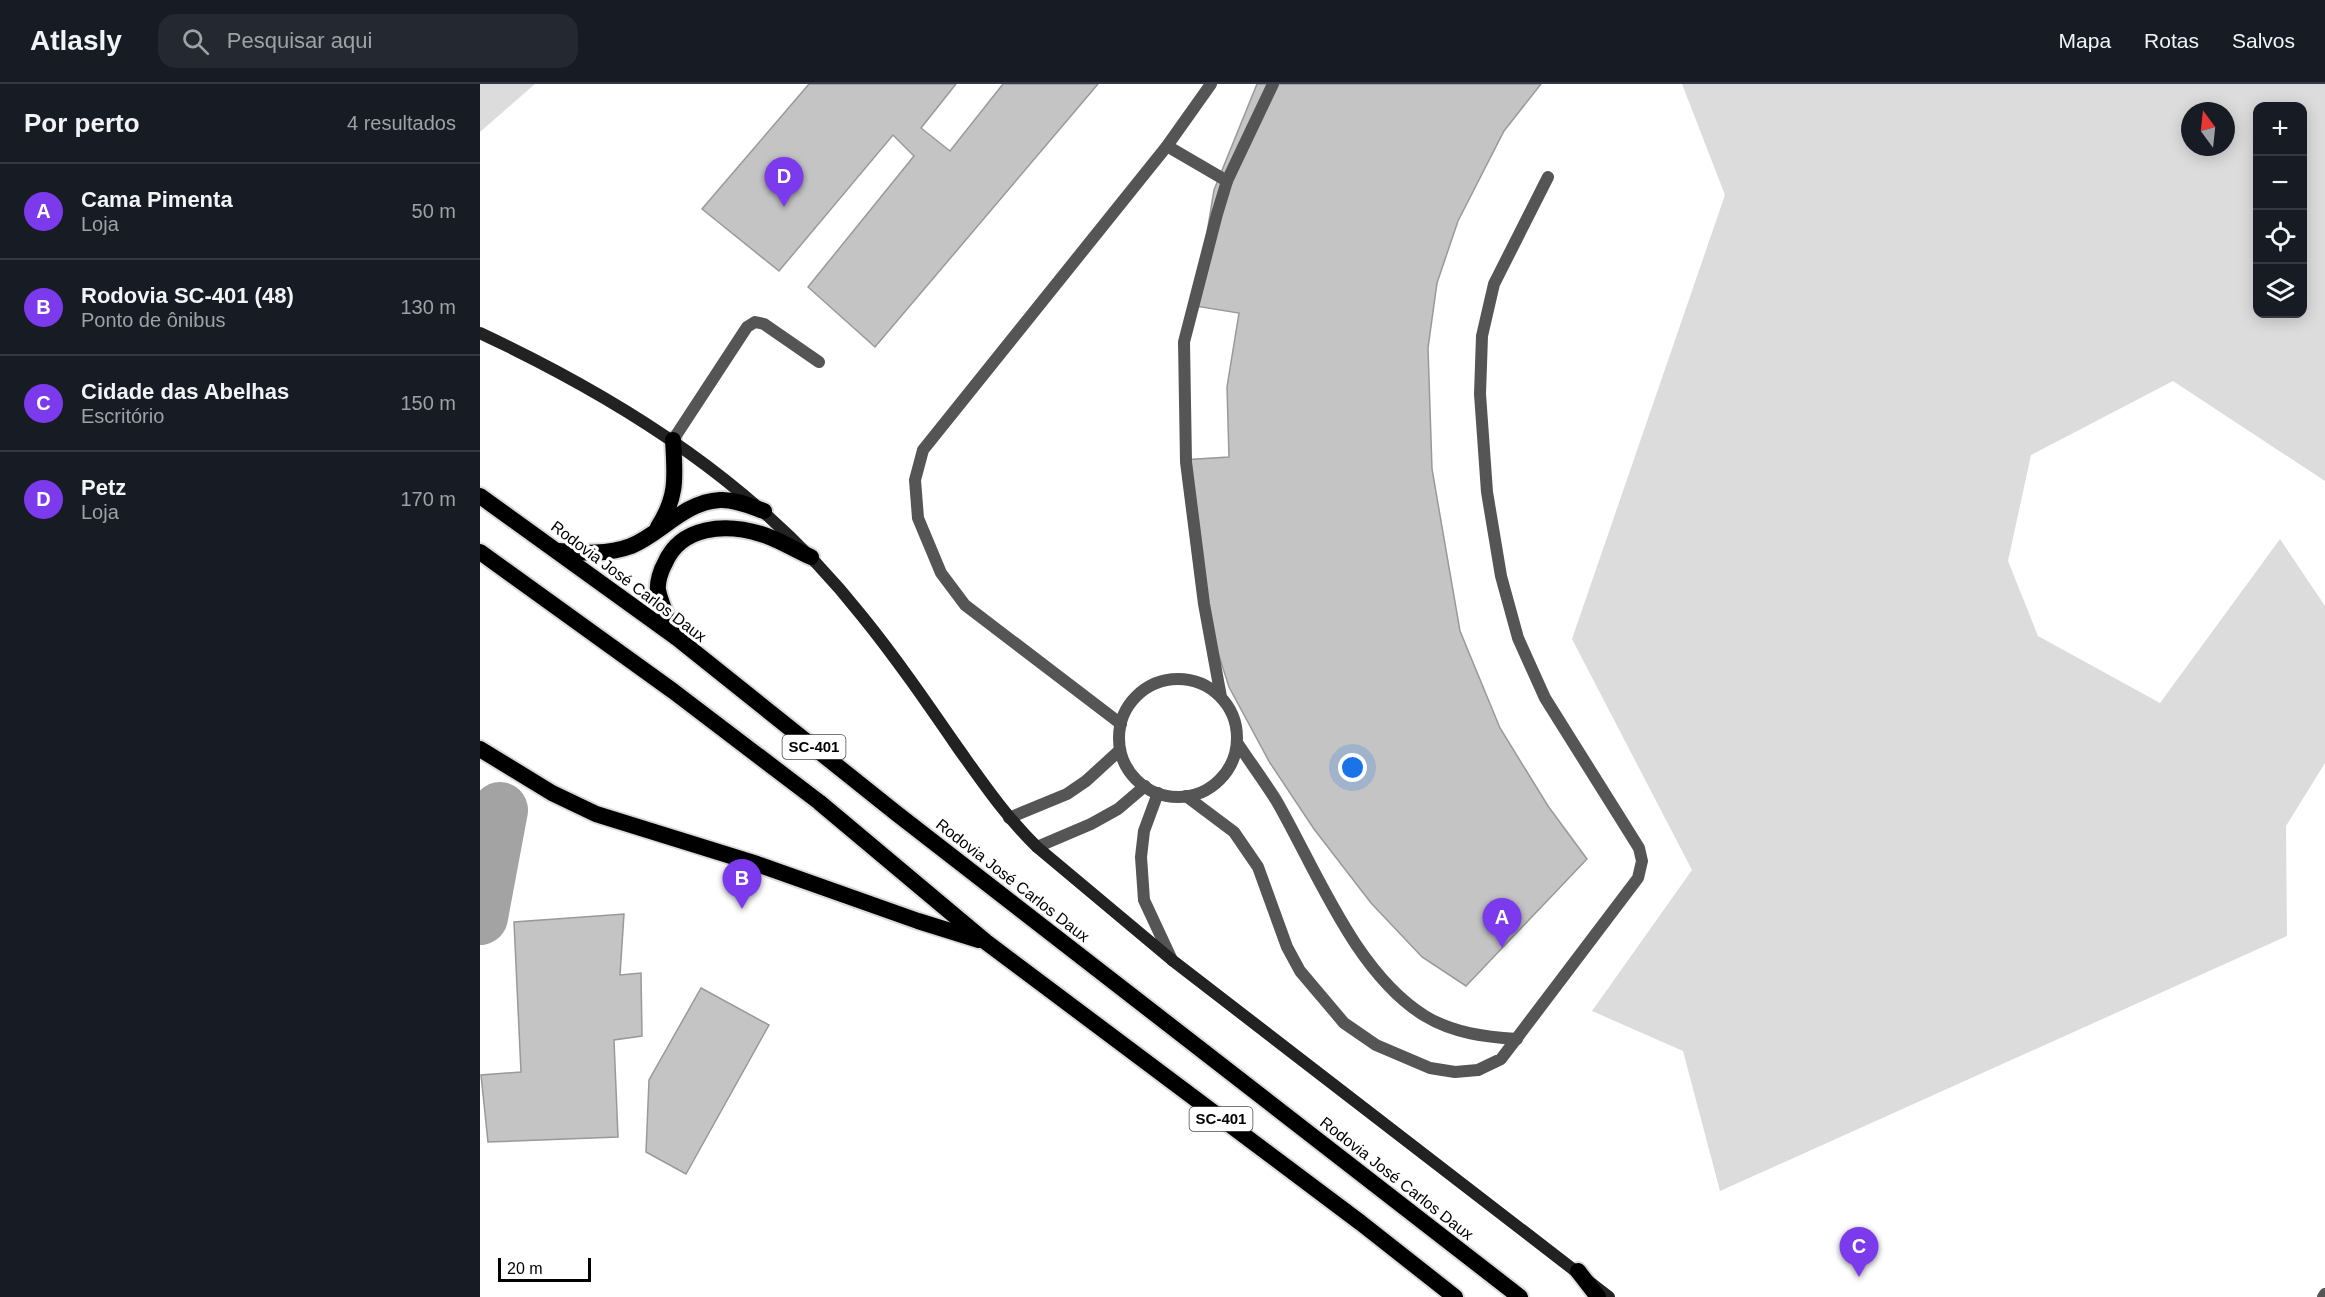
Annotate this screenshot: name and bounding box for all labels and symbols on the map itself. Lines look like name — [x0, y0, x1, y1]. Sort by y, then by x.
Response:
north arrow — [2181, 102, 2235, 156]
pin: D — [764, 158, 804, 207]
street label: Rodovia José Carlos Daux — [548, 518, 709, 645]
road number: SC-401 — [782, 735, 846, 759]
your location — [1338, 753, 1367, 782]
street label: Rodovia José Carlos Daux — [933, 815, 1093, 945]
pin: B — [722, 860, 762, 909]
pin: A — [1482, 898, 1522, 948]
road number: SC-401 — [1190, 1107, 1252, 1131]
street label: Rodovia José Carlos Daux — [1317, 1113, 1477, 1243]
pin: C — [1840, 1228, 1878, 1277]
scale bar — [498, 1255, 591, 1282]

